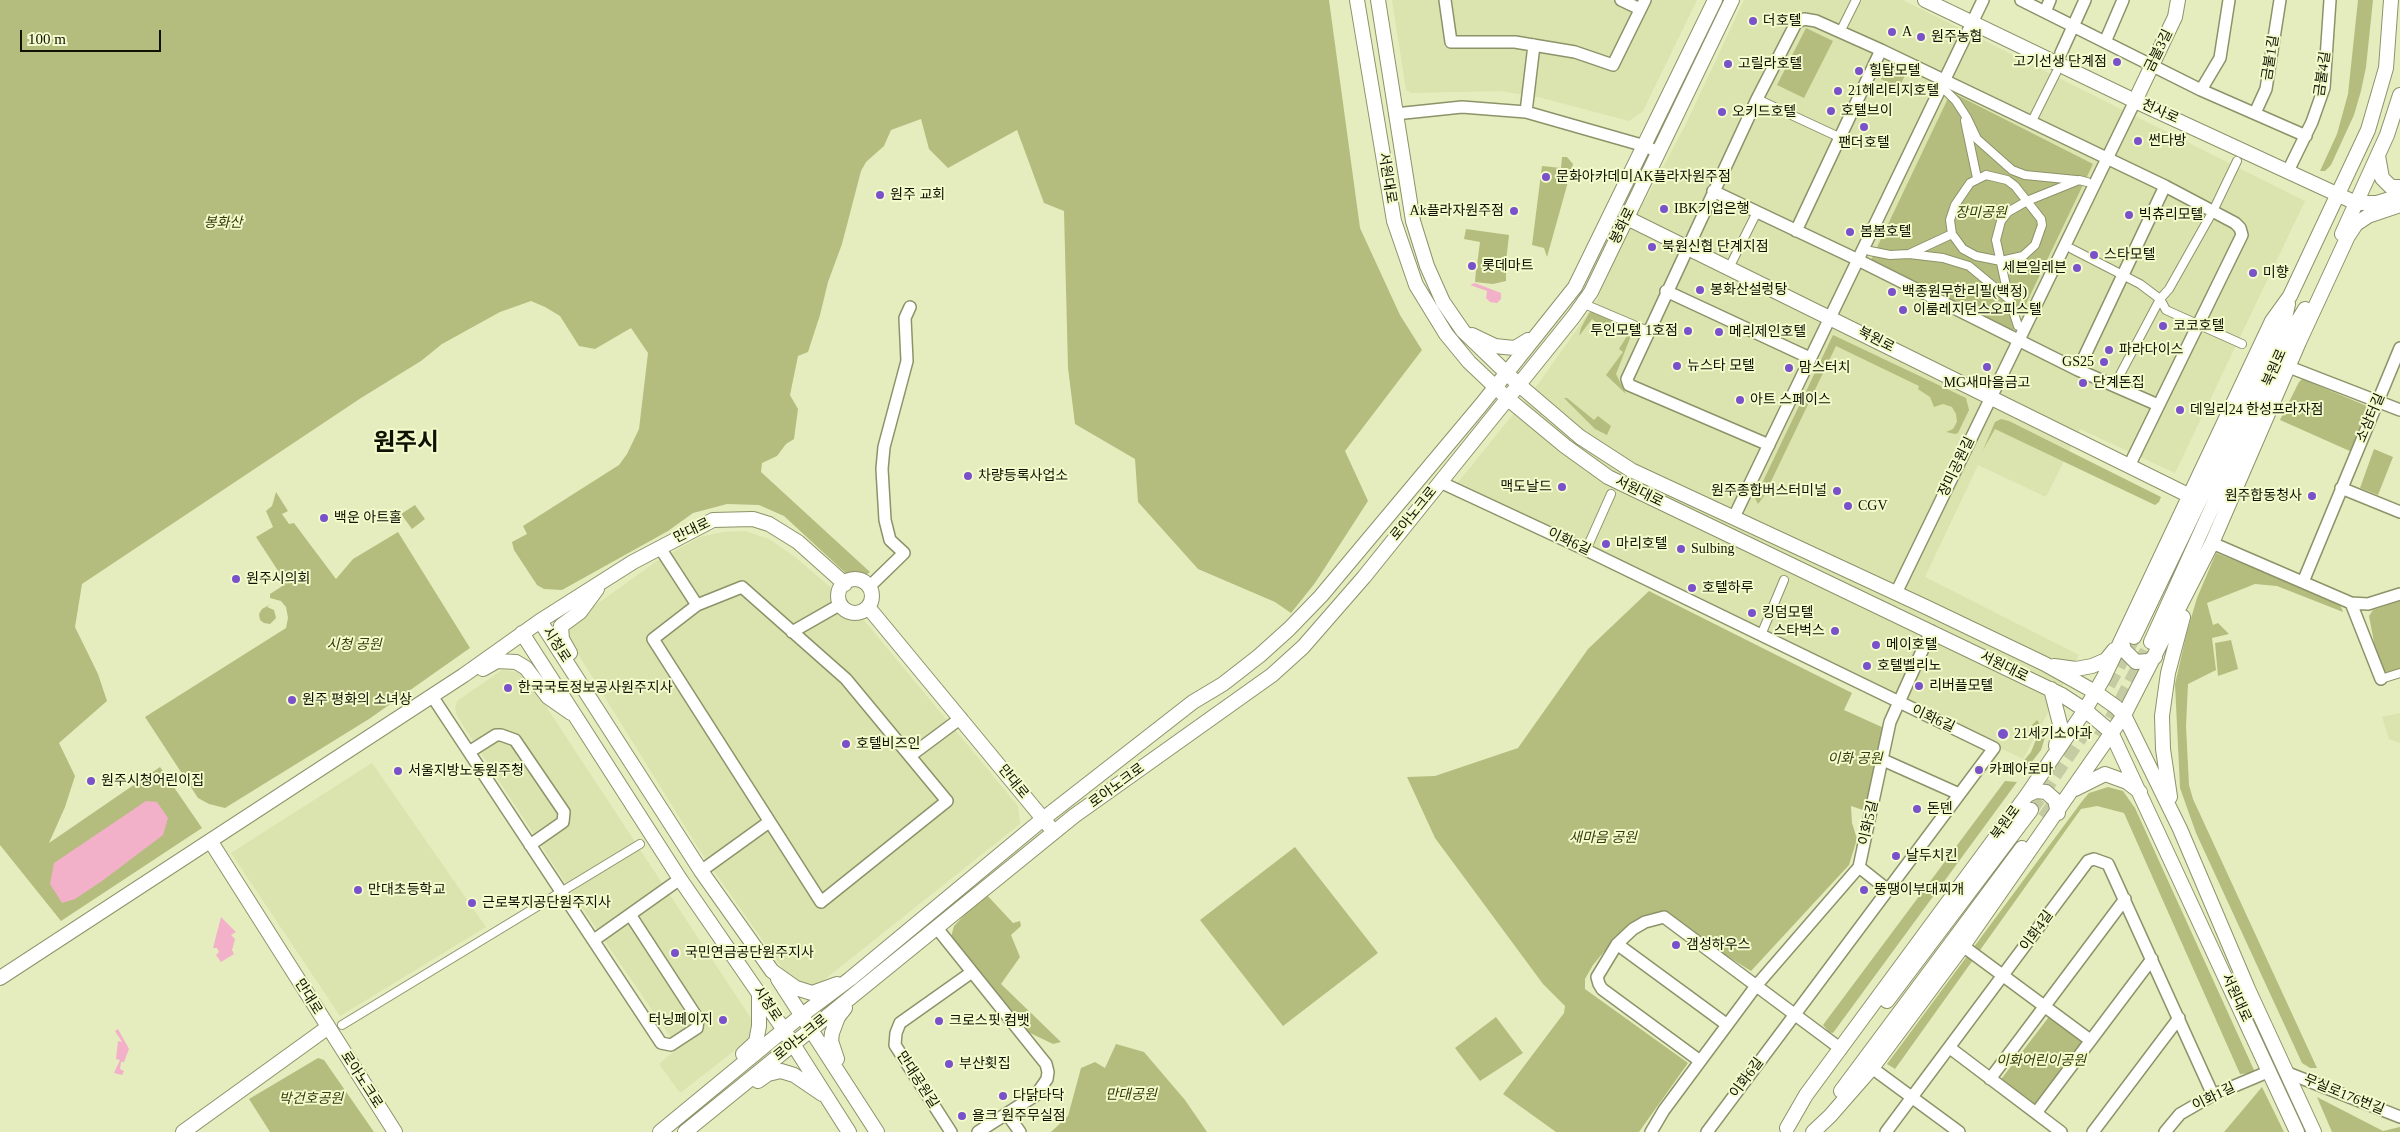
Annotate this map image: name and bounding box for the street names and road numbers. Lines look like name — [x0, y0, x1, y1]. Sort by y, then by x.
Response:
street label: 금불3길 — [2141, 27, 2177, 75]
street label: 금불1길 — [2259, 34, 2283, 82]
street label: 금불4길 — [2312, 50, 2334, 98]
street label: 천사로 — [2139, 96, 2181, 128]
street label: 서원대로 — [1375, 151, 1399, 205]
street label: 봉화로 — [1607, 205, 1639, 247]
street label: 북원로 — [1855, 324, 1897, 356]
street label: 북원로 — [2259, 347, 2291, 389]
street label: 소삼터길 — [2353, 391, 2389, 445]
street label: 장미공원길 — [1935, 434, 1979, 500]
street label: 서원대로 — [1612, 473, 1666, 511]
street label: 로아노크로 — [1387, 484, 1441, 544]
street label: 만대로 — [671, 515, 713, 547]
street label: 이화6길 — [1545, 525, 1593, 559]
street label: 시청로 — [538, 624, 574, 666]
street label: 서원대로 — [1977, 648, 2031, 686]
street label: 이화6길 — [1909, 702, 1957, 736]
street label: 로아노크로 — [1086, 760, 1148, 812]
street label: 만대로 — [994, 762, 1032, 802]
street label: 이화5길 — [1856, 799, 1882, 847]
street label: 북원로 — [1988, 802, 2024, 844]
street label: 이화4길 — [2017, 908, 2057, 954]
street label: 서원대로 — [2218, 971, 2254, 1025]
street label: 만대로 — [291, 976, 325, 1018]
street label: 시청로 — [749, 983, 785, 1025]
street label: 로아노크로 — [771, 1011, 831, 1065]
street label: 로아노크로 — [336, 1048, 386, 1112]
street label: 만대공원길 — [892, 1048, 942, 1112]
street label: 이화6길 — [1727, 1055, 1767, 1101]
street label: 무실로176번길 — [2301, 1071, 2387, 1119]
street label: 이화1길 — [2190, 1079, 2238, 1115]

